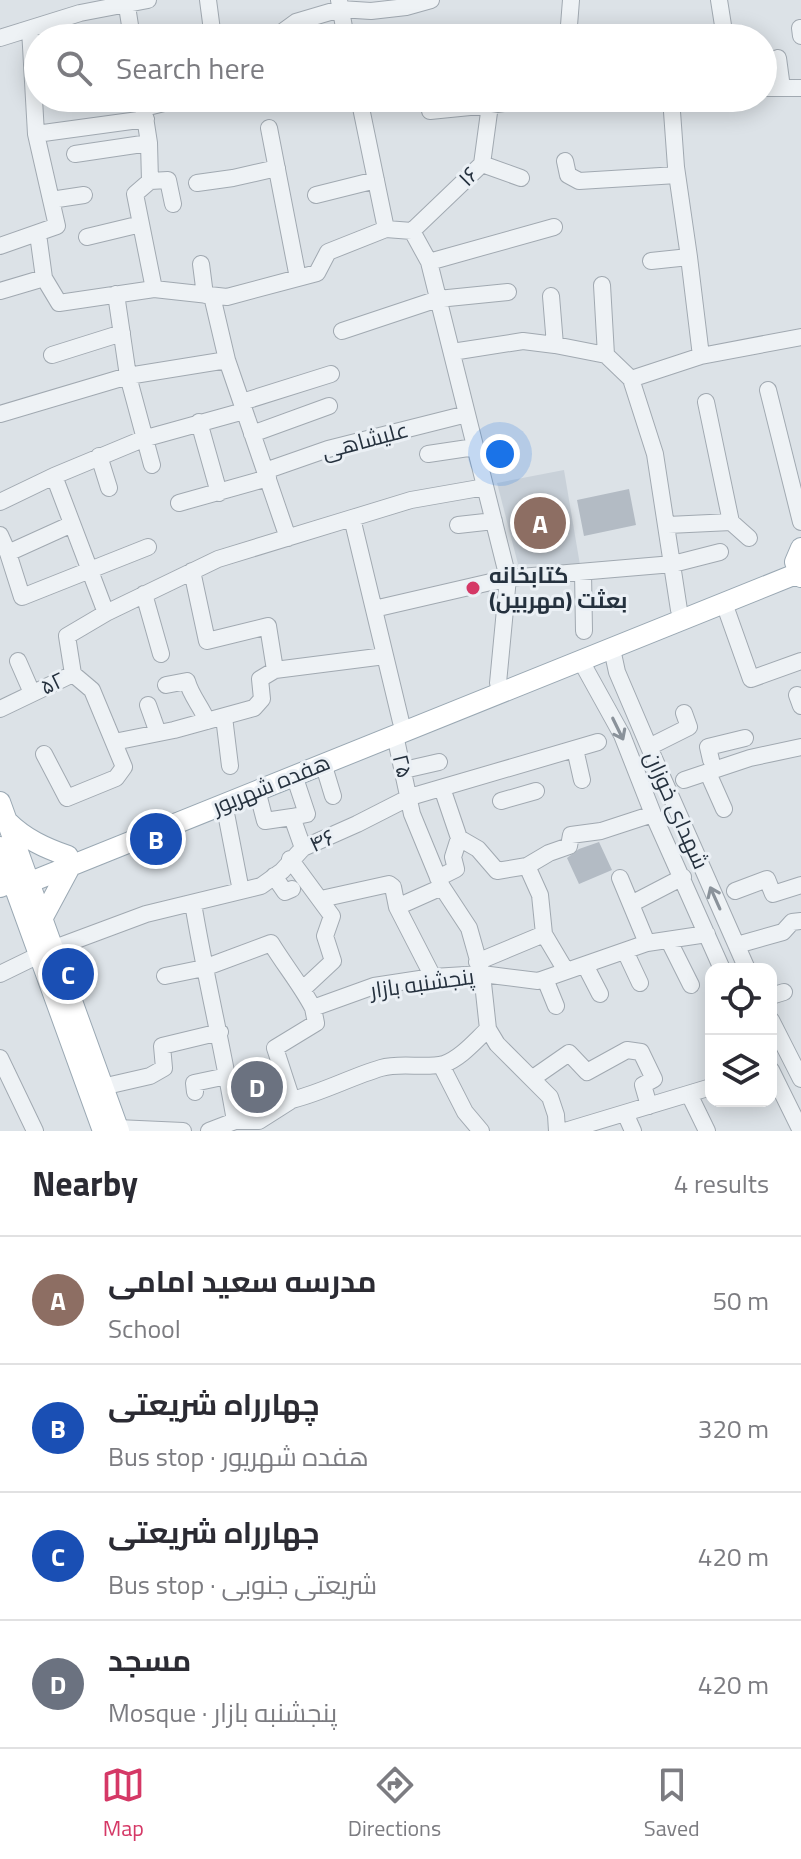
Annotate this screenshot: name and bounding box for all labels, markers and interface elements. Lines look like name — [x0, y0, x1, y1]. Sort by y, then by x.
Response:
search box — [24, 24, 777, 112]
text: Search here — [116, 45, 265, 91]
icon: search — [52, 46, 96, 90]
street label: ۱۶ — [450, 158, 486, 194]
street label: علیشاهی — [318, 412, 412, 468]
your location — [480, 434, 520, 474]
pin: A — [514, 493, 566, 553]
place label: کتابخانه بعثت (مهربین) — [489, 558, 627, 617]
marker: کتابخانه بعثت (مهربین) — [464, 579, 482, 597]
street label: ۵۲ — [34, 663, 70, 703]
one-way arrow — [611, 717, 626, 741]
street label: هفده شهریور — [205, 745, 335, 824]
street label: شهدای خوزان — [636, 745, 718, 875]
street label: ۲۵ — [384, 750, 422, 782]
pin: B — [130, 809, 182, 869]
street label: ۴۶ — [303, 819, 341, 861]
one-way arrow — [707, 886, 722, 910]
pin: C — [42, 944, 94, 1004]
street label: پنجشنبه بازار — [366, 959, 476, 1007]
map controls — [705, 963, 777, 1107]
button: locate — [705, 963, 777, 1035]
button: layers — [705, 1035, 777, 1107]
pin: D — [231, 1057, 283, 1117]
text: Nearby — [32, 1157, 138, 1209]
text: 4 results — [674, 1164, 769, 1203]
text: مدرسه سعید امامی — [108, 1258, 377, 1304]
text: A — [50, 1281, 66, 1320]
text: 50 m — [712, 1281, 769, 1320]
text: School — [108, 1309, 181, 1348]
text: چهارراه شریعتی — [108, 1381, 320, 1427]
text: B — [50, 1409, 66, 1448]
text: 320 m — [698, 1409, 769, 1448]
text: Bus stop · هفده شهریور — [108, 1437, 369, 1476]
text: جهارراه شریعتی — [108, 1509, 320, 1555]
text: C — [51, 1537, 65, 1576]
text: 420 m — [698, 1537, 769, 1576]
text: Bus stop · شریعتی جنوبی — [108, 1565, 377, 1604]
text: مسجد — [108, 1637, 191, 1683]
text: D — [50, 1665, 66, 1704]
text: 420 m — [698, 1665, 769, 1704]
text: Mosque · پنجشنبه بازار — [108, 1693, 337, 1732]
tab: Map — [101, 1763, 145, 1845]
tab: Directions — [348, 1763, 441, 1845]
tab: Saved — [644, 1763, 700, 1845]

